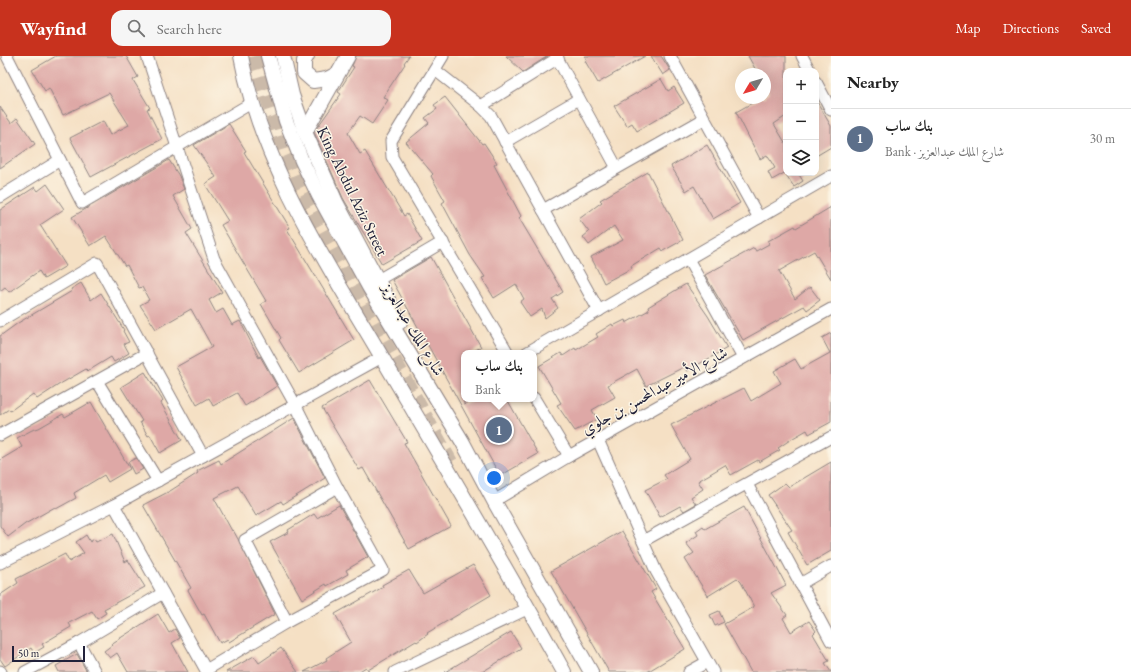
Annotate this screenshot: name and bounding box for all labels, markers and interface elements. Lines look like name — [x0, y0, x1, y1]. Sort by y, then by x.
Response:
search box — [111, 10, 391, 46]
text: Wayfind — [20, 16, 87, 41]
icon: search — [125, 17, 147, 39]
text: Search here — [157, 19, 222, 38]
text: Map — [955, 19, 981, 37]
text: Directions — [1003, 19, 1059, 37]
text: Saved — [1081, 19, 1111, 37]
north arrow — [735, 68, 771, 104]
map controls — [783, 68, 819, 176]
button: + — [783, 68, 819, 104]
text: Nearby — [847, 71, 899, 93]
button: − — [783, 104, 819, 140]
text: بنك ساب — [885, 116, 933, 135]
street label: King Abdul Aziz Street — [312, 123, 393, 259]
text: 1 — [857, 130, 863, 147]
text: 30 m — [1090, 130, 1115, 147]
button: layers — [783, 140, 819, 176]
text: Bank · شارع الملك عبدالعزيز — [885, 143, 1004, 160]
street label: شارع الملك عبدالعزيز — [374, 277, 450, 381]
street label: شارع الأمير عبدالمحسن بن جلوي — [577, 341, 732, 442]
popup — [461, 350, 537, 402]
text: بنك ساب — [475, 356, 523, 375]
text: Bank — [475, 381, 501, 398]
pin: 1 — [486, 415, 512, 445]
your location — [484, 468, 504, 488]
scale bar — [12, 644, 85, 663]
text: 50 m — [18, 646, 39, 660]

